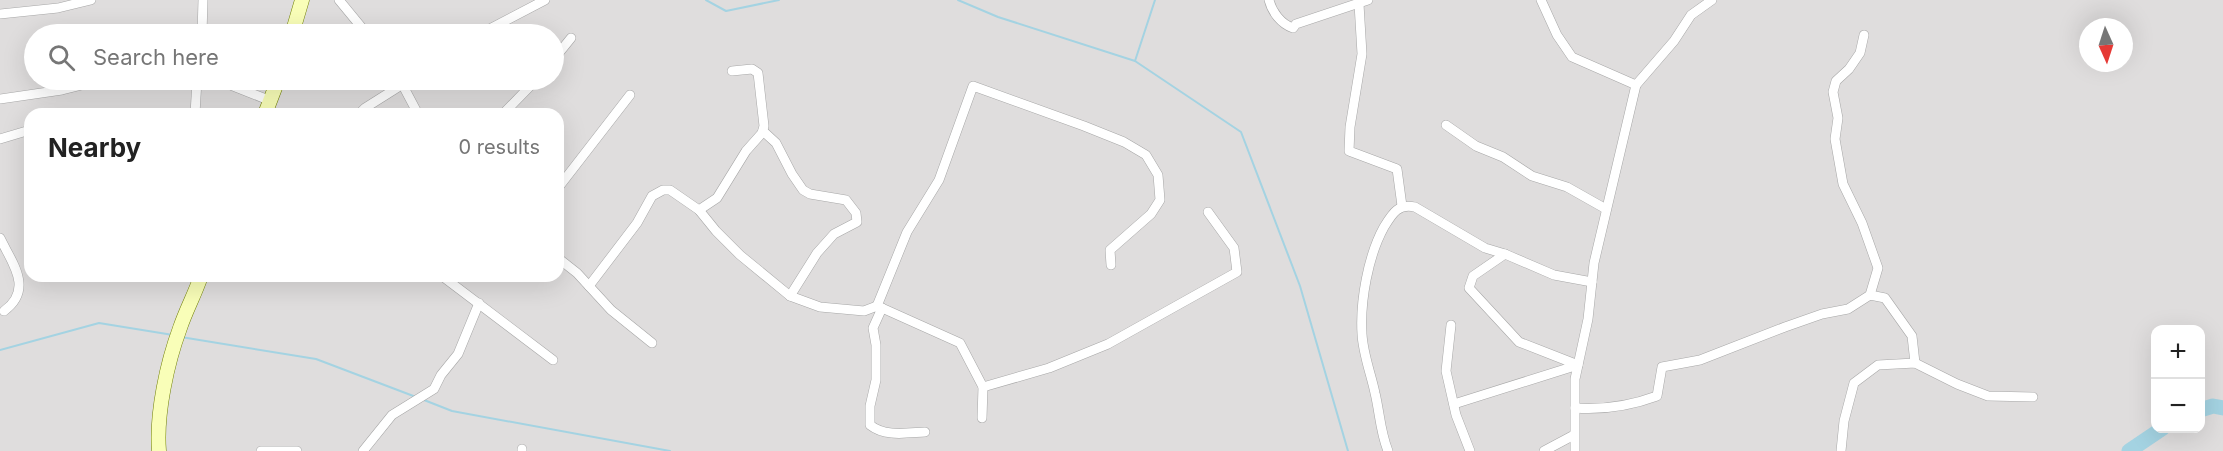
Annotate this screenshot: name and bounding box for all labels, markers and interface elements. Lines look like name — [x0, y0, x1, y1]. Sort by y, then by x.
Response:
north arrow — [2079, 18, 2133, 72]
search box — [24, 24, 564, 90]
icon: search — [45, 41, 78, 74]
text: Search here — [93, 44, 219, 70]
text: Nearby — [48, 132, 141, 163]
text: 0 results — [458, 135, 540, 159]
map controls — [2151, 325, 2205, 433]
button: + — [2151, 325, 2205, 379]
button: − — [2151, 379, 2205, 433]

